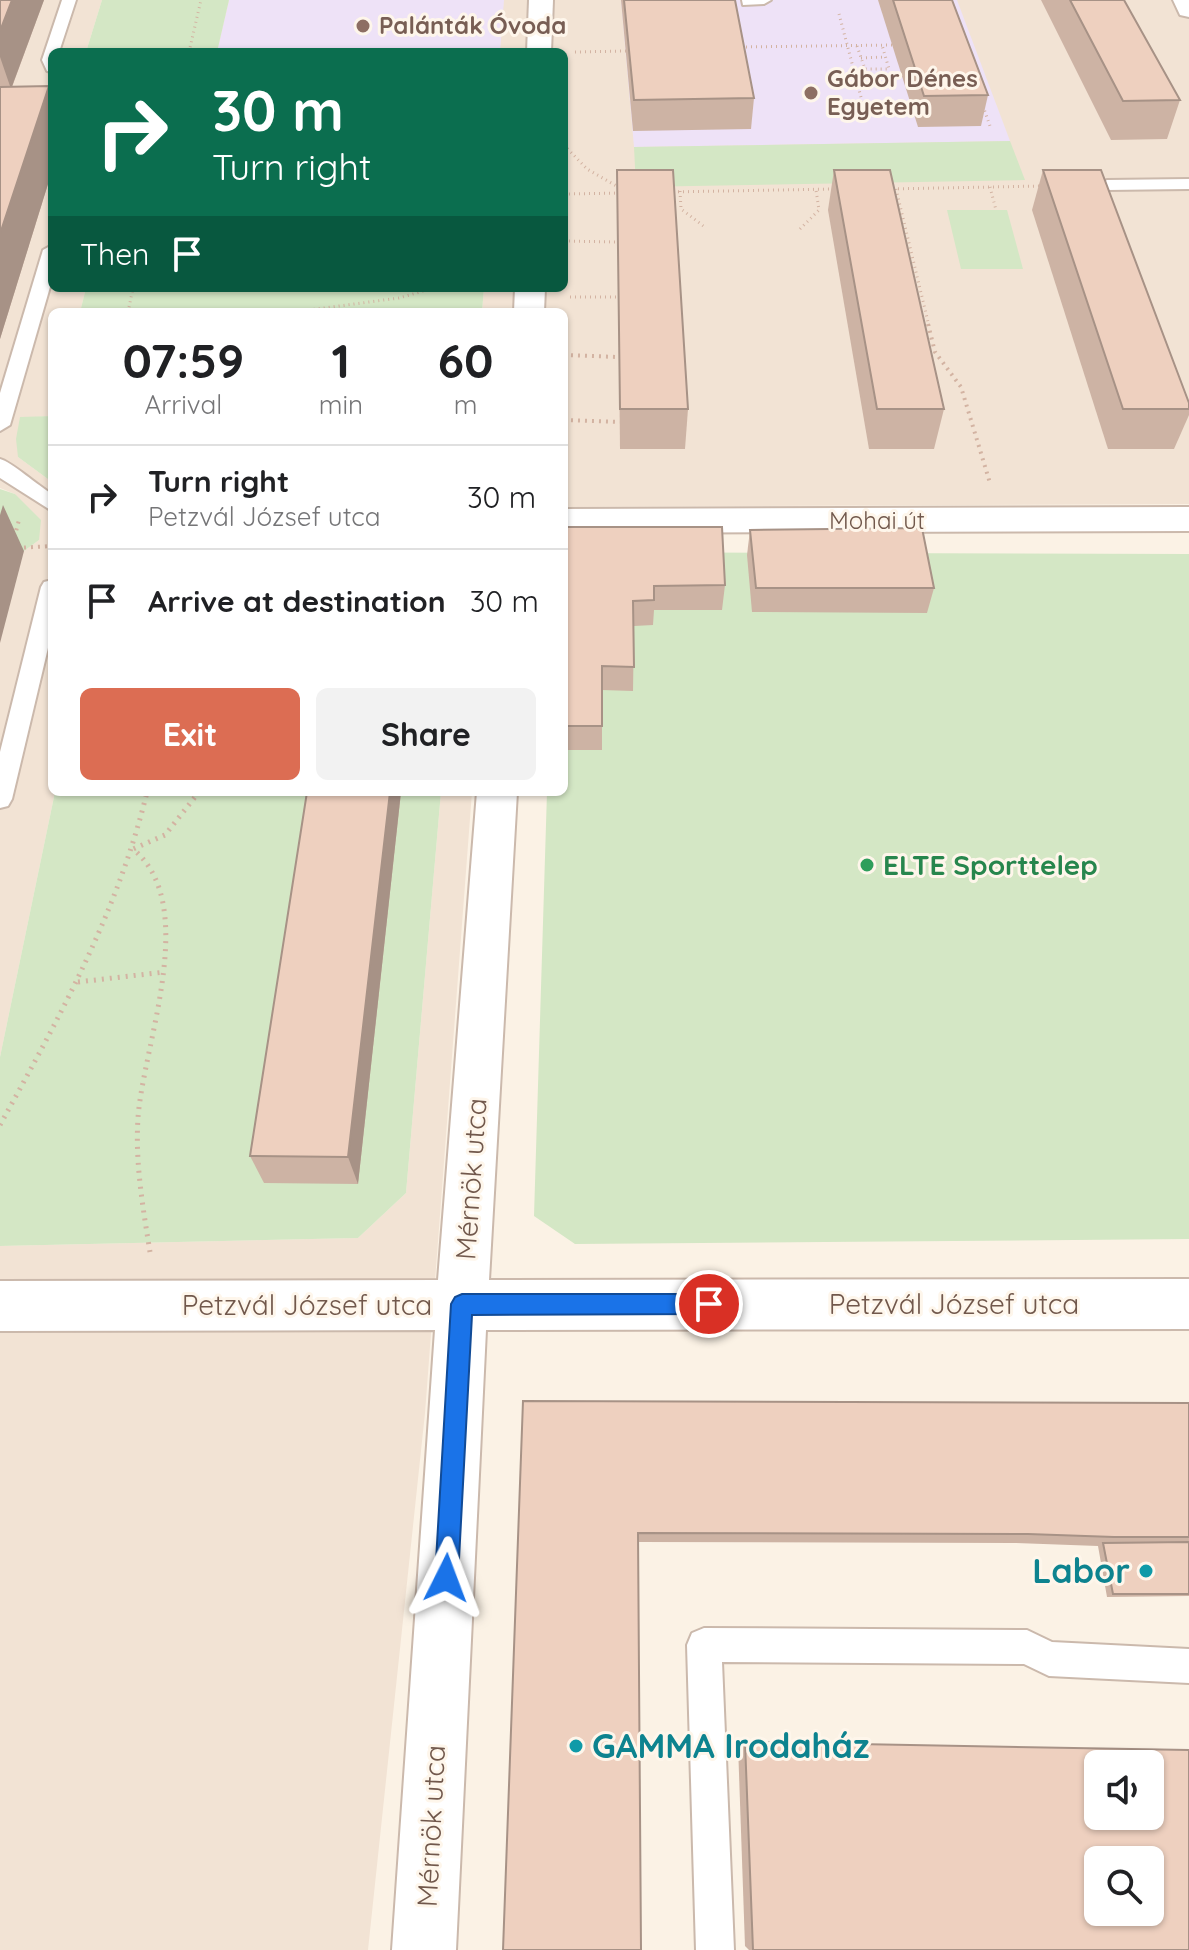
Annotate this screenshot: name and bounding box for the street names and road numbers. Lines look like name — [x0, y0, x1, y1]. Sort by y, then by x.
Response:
street label: Mohai út — [829, 505, 925, 535]
street label: Mérnök utca — [447, 1097, 494, 1261]
street label: Petzvál József utca — [829, 1286, 1079, 1321]
street label: Petzvál József utca — [182, 1287, 432, 1322]
street label: Mérnök utca — [409, 1744, 452, 1908]

